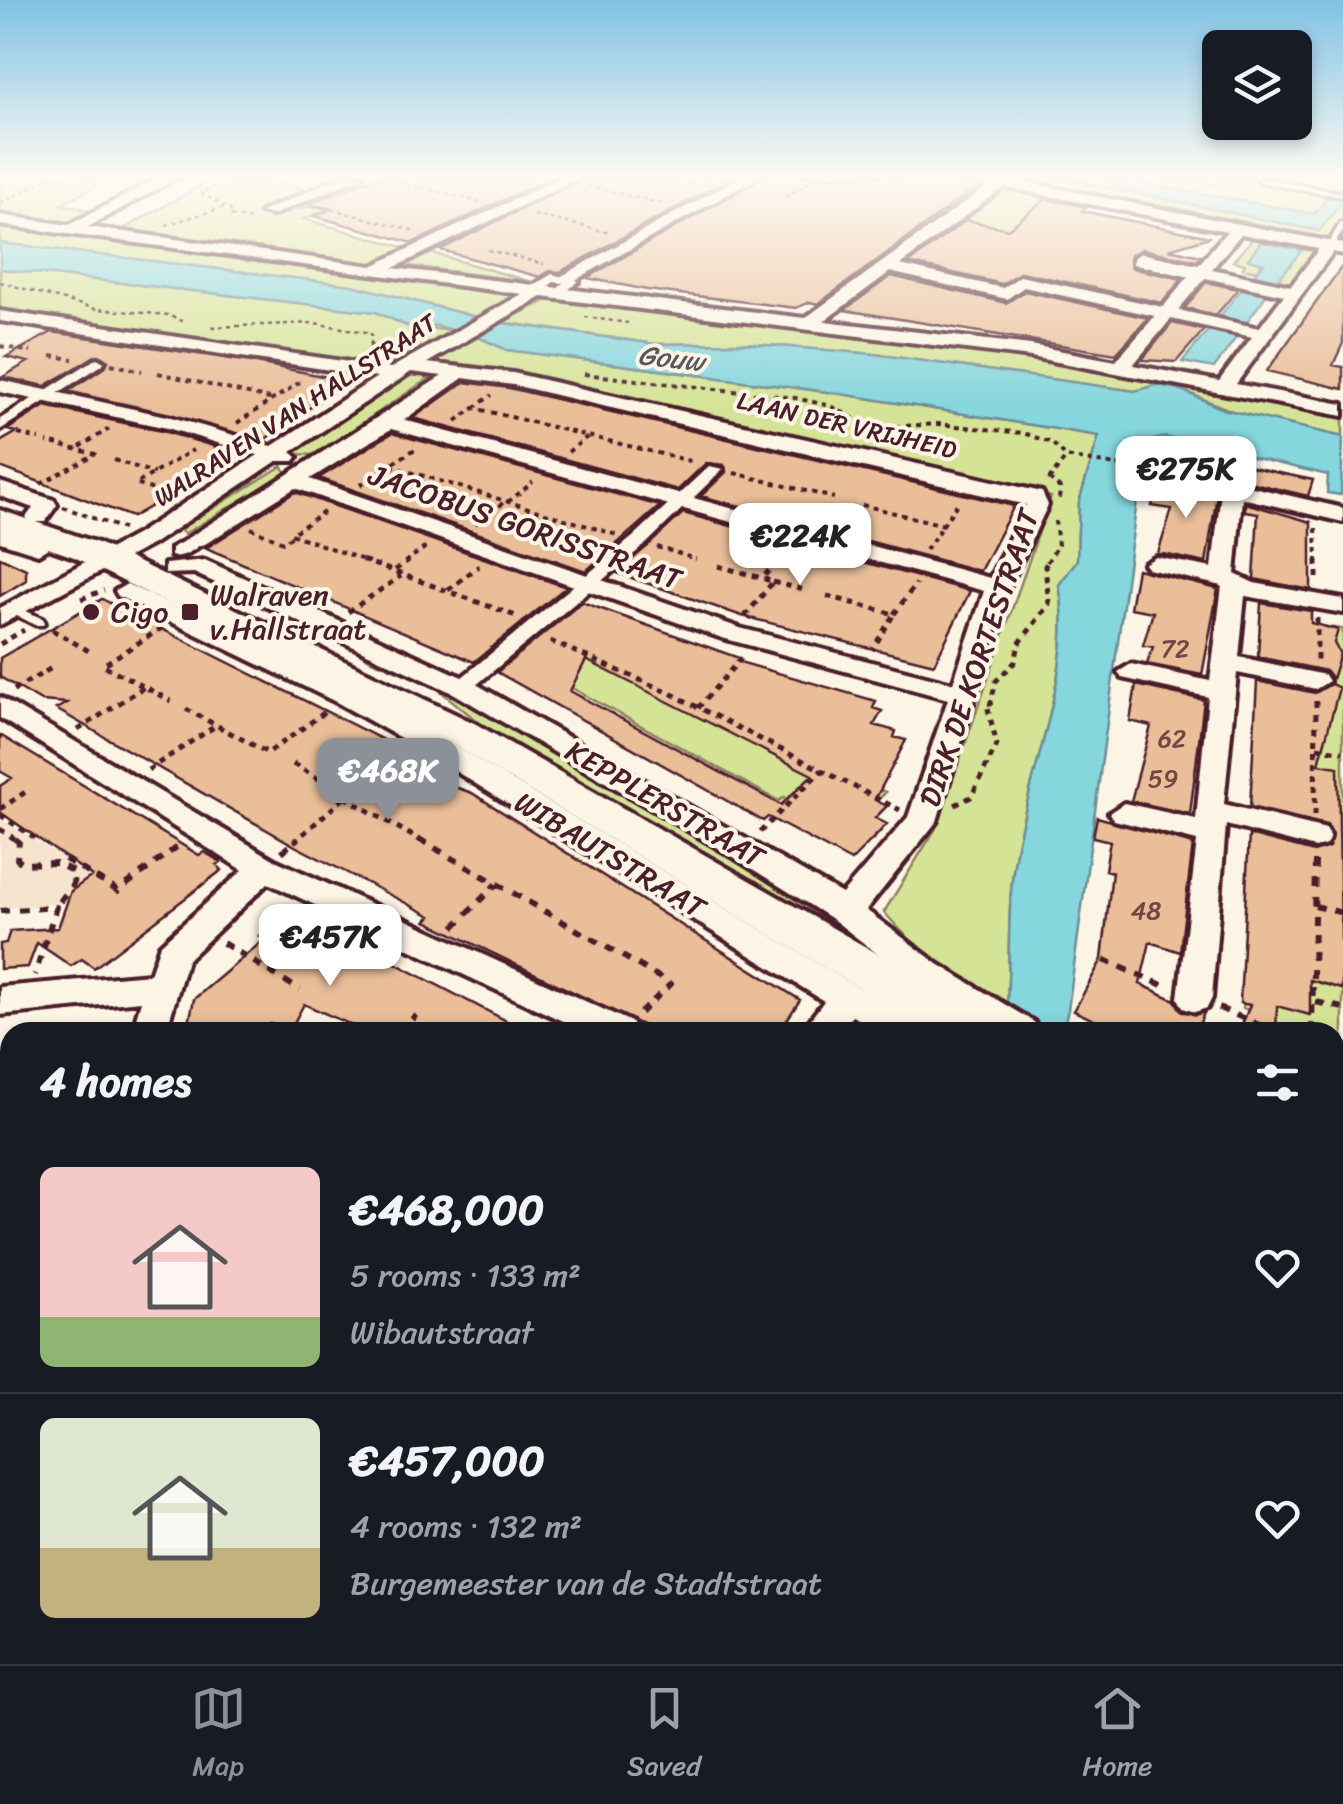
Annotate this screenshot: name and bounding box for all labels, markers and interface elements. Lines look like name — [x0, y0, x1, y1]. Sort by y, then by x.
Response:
map controls — [1202, 30, 1312, 140]
button: layers — [1202, 30, 1312, 140]
street label: WALRAVEN VAN HALLSTRAAT — [144, 300, 447, 519]
water label: Gouw — [636, 330, 710, 386]
street label: LAAN DER VRIJHEID — [733, 378, 961, 472]
pin: €275K — [1116, 436, 1256, 521]
text: €275K — [1138, 440, 1235, 497]
street label: JACOBUS GORISSTRAAT — [360, 448, 691, 607]
street label: DIRK DE KORTESTRAAT — [903, 500, 1056, 814]
pin: €224K — [730, 503, 870, 588]
text: €224K — [751, 507, 849, 564]
place label: Walraven v.Hallstraat — [210, 568, 366, 656]
place label: Cigo — [111, 585, 168, 639]
marker: Cigo — [80, 601, 102, 623]
marker: Walraven v.Hallstraat — [179, 601, 201, 623]
house number: 72 — [1161, 626, 1189, 671]
house number: 62 — [1158, 716, 1186, 761]
street label: KEPPLERSTRAAT — [555, 725, 777, 884]
pin: €468K — [318, 738, 458, 823]
text: €468K — [339, 742, 437, 799]
house number: 59 — [1148, 756, 1178, 801]
street label: WIBAUTSTRAAT — [503, 776, 719, 935]
house number: 48 — [1131, 888, 1161, 933]
pin: €457K — [260, 904, 400, 989]
text: €457K — [281, 908, 379, 965]
text: 4 homes — [40, 1045, 192, 1119]
icon: filters — [1250, 1055, 1305, 1110]
text: €468,000 — [350, 1173, 544, 1247]
icon: home — [120, 1207, 240, 1327]
icon: heart — [1250, 1240, 1305, 1295]
text: 5 rooms · 133 m² — [350, 1247, 581, 1304]
text: Wibautstraat — [350, 1304, 534, 1361]
text: €457,000 — [350, 1424, 545, 1498]
icon: home — [120, 1458, 240, 1578]
icon: heart — [1250, 1491, 1305, 1546]
text: 4 rooms · 132 m² — [350, 1498, 582, 1555]
text: Burgemeester van de Stadtstraat — [350, 1555, 822, 1612]
tab: Map — [191, 1681, 246, 1790]
tab: Saved — [627, 1681, 701, 1790]
tab: Home — [1082, 1681, 1152, 1790]

